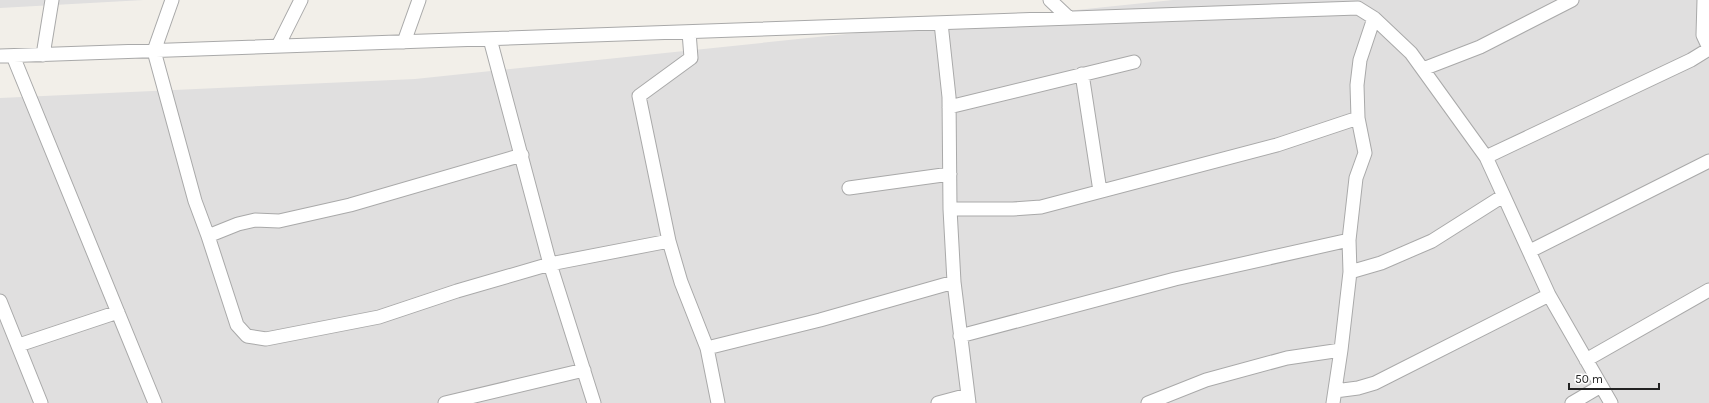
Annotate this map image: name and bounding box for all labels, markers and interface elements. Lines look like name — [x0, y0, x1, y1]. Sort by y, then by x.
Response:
scale bar — [1569, 365, 1659, 391]
text: 50 m — [1575, 372, 1603, 386]

